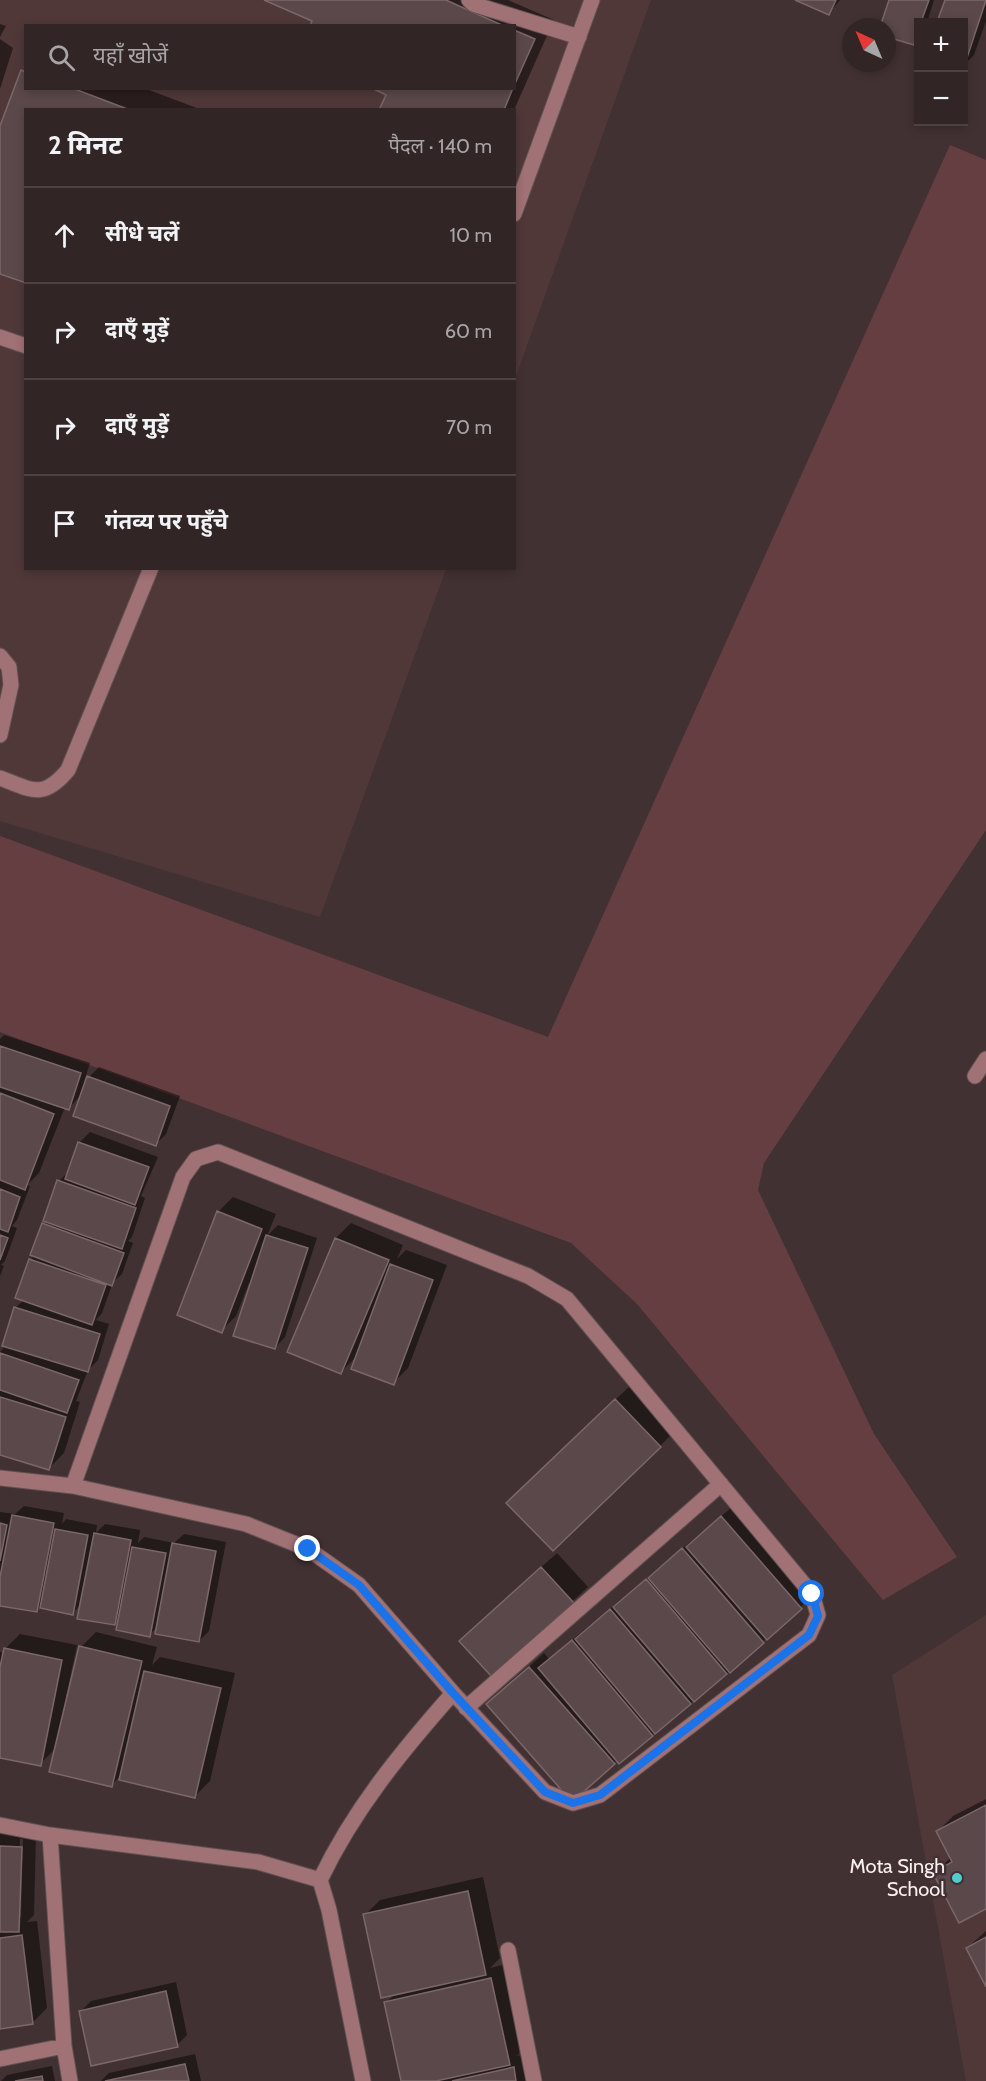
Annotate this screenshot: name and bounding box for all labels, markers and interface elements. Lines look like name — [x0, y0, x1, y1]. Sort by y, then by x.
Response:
north arrow — [842, 18, 896, 72]
map controls — [914, 18, 968, 126]
button: + — [914, 18, 968, 72]
search box — [24, 24, 516, 90]
icon: search — [45, 41, 78, 74]
text: यहाँ खोजें — [93, 42, 168, 69]
button: − — [914, 72, 968, 126]
text: 2 मिनट — [48, 129, 122, 161]
text: पैदल · 140 m — [389, 134, 492, 158]
icon: ahead — [48, 219, 81, 252]
text: सीधे चलें — [105, 220, 179, 247]
text: 10 m — [449, 223, 492, 247]
icon: right — [48, 315, 81, 348]
text: दाएँ मुड़ें — [105, 316, 169, 343]
text: 60 m — [445, 319, 492, 343]
icon: right — [48, 411, 81, 444]
text: दाएँ मुड़ें — [105, 412, 169, 439]
text: 70 m — [446, 415, 492, 439]
icon: arrive — [48, 507, 81, 540]
text: गंतव्य पर पहुँचे — [105, 508, 228, 535]
route end — [294, 1535, 320, 1561]
route start — [798, 1580, 824, 1606]
place label: Mota Singh School — [850, 1854, 945, 1901]
marker: Mota Singh School — [950, 1871, 964, 1885]

